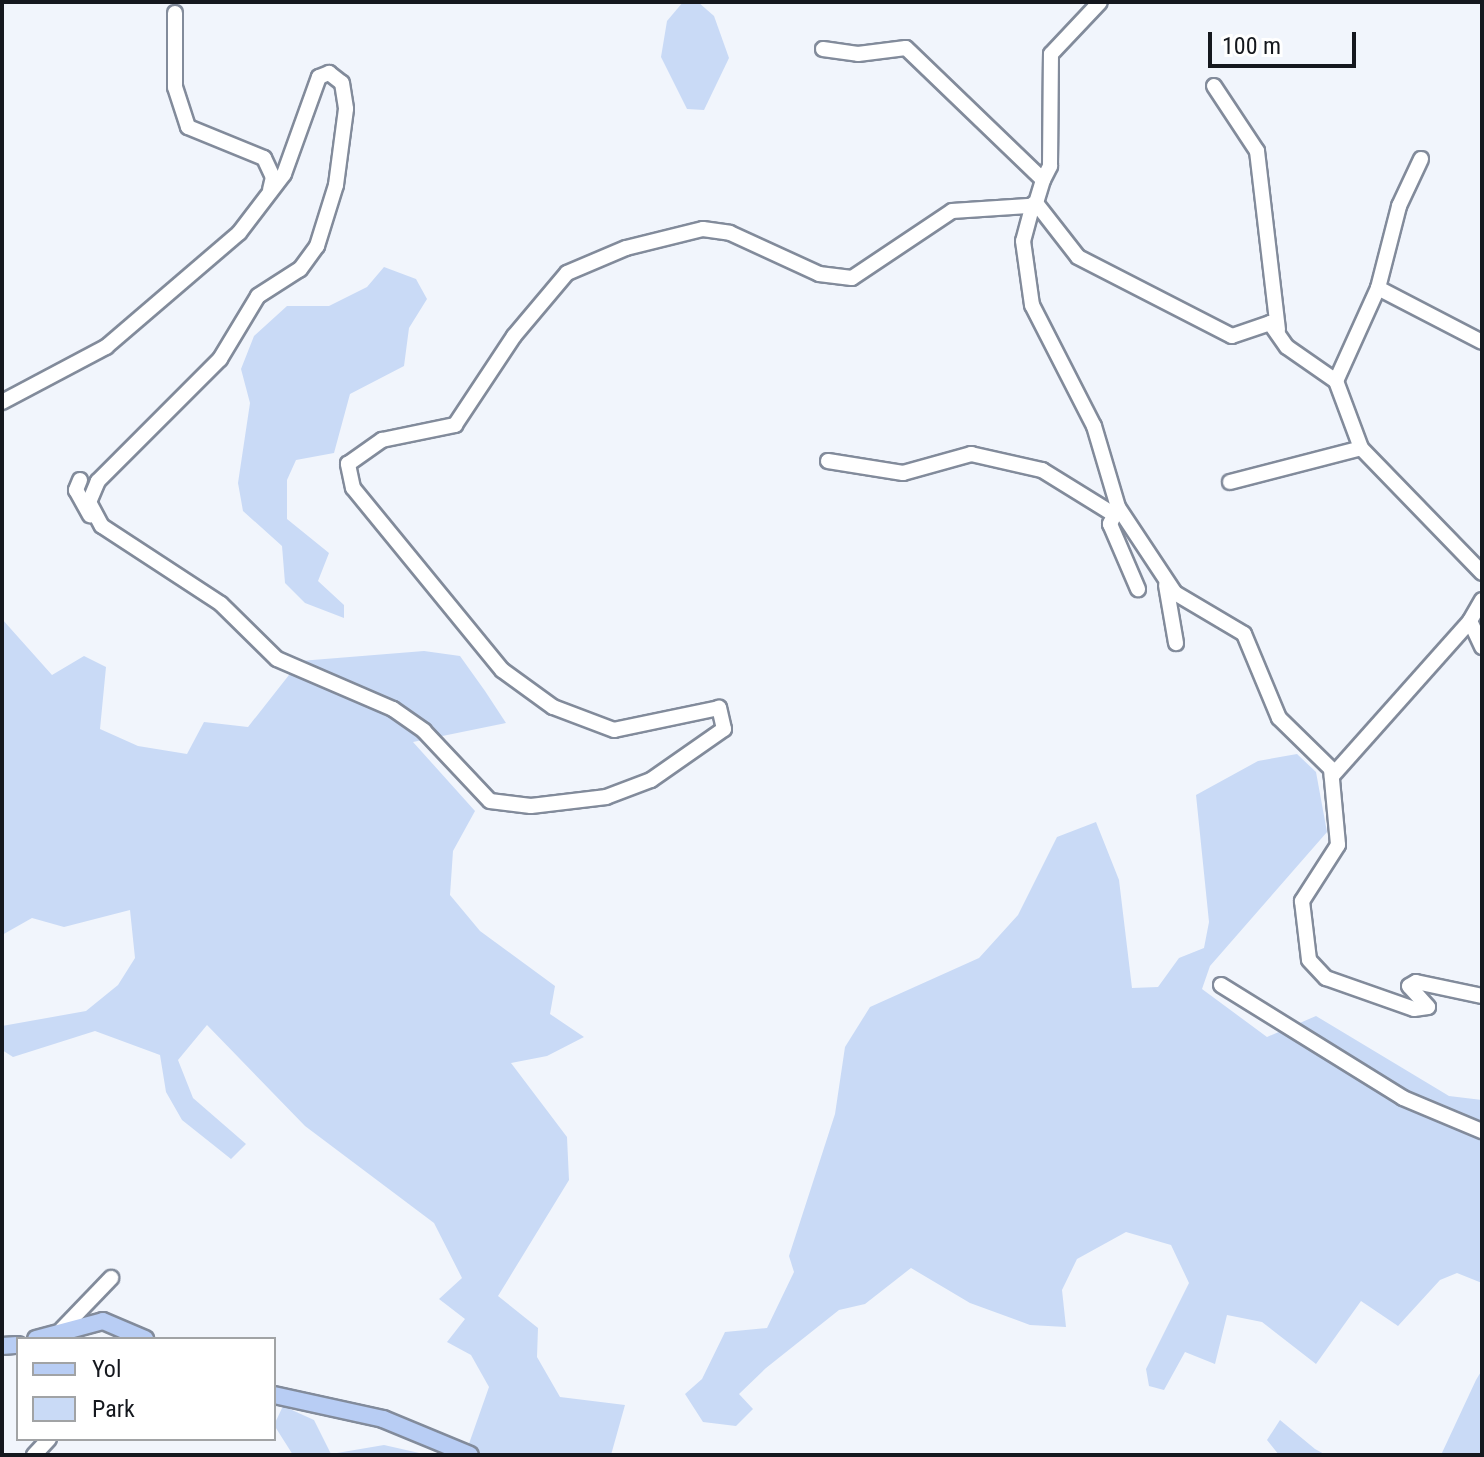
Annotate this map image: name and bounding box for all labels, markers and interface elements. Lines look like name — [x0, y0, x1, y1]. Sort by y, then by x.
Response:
scale bar — [1212, 16, 1360, 66]
text: 100 m — [1222, 32, 1281, 60]
legend — [16, 1337, 276, 1441]
text: Yol — [92, 1355, 121, 1383]
text: Park — [92, 1395, 135, 1423]

